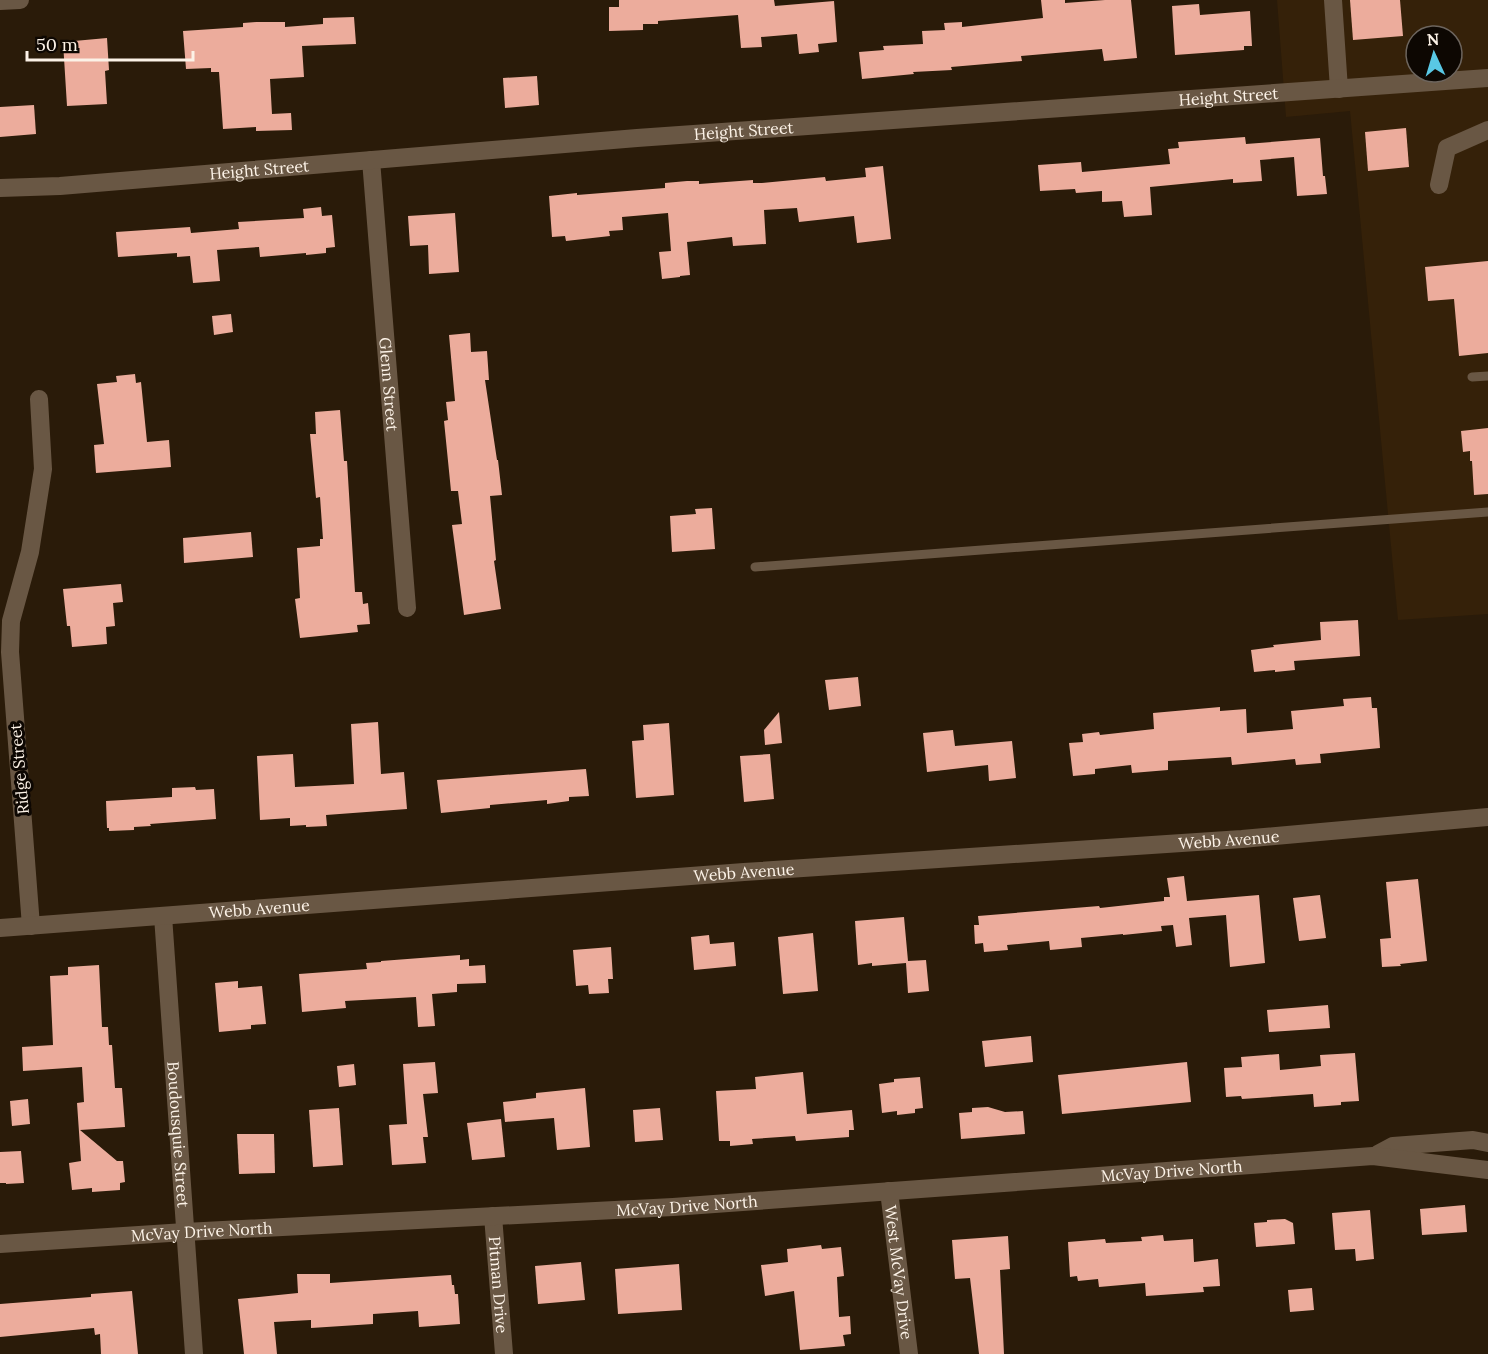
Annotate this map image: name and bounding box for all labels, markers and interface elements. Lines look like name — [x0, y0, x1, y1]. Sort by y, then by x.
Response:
scale bar — [27, 24, 194, 62]
north arrow — [1404, 24, 1464, 84]
text: N — [1426, 29, 1440, 49]
text: 50 m — [36, 33, 78, 56]
street label: Height Street — [1178, 83, 1280, 110]
street label: Height Street — [693, 117, 795, 144]
street label: Height Street — [209, 155, 311, 184]
street label: Glenn Street — [375, 336, 403, 433]
street label: Ridge Street — [5, 722, 33, 815]
street label: Webb Avenue — [1178, 826, 1280, 853]
street label: Webb Avenue — [693, 859, 795, 886]
street label: Webb Avenue — [208, 895, 311, 922]
street label: Boudousquie Street — [163, 1061, 194, 1209]
street label: McVay Drive North — [1100, 1156, 1244, 1186]
street label: McVay Drive North — [616, 1191, 759, 1220]
street label: West McVay Drive — [881, 1204, 917, 1341]
street label: McVay Drive North — [130, 1218, 273, 1245]
street label: Pitman Drive — [485, 1236, 512, 1334]

